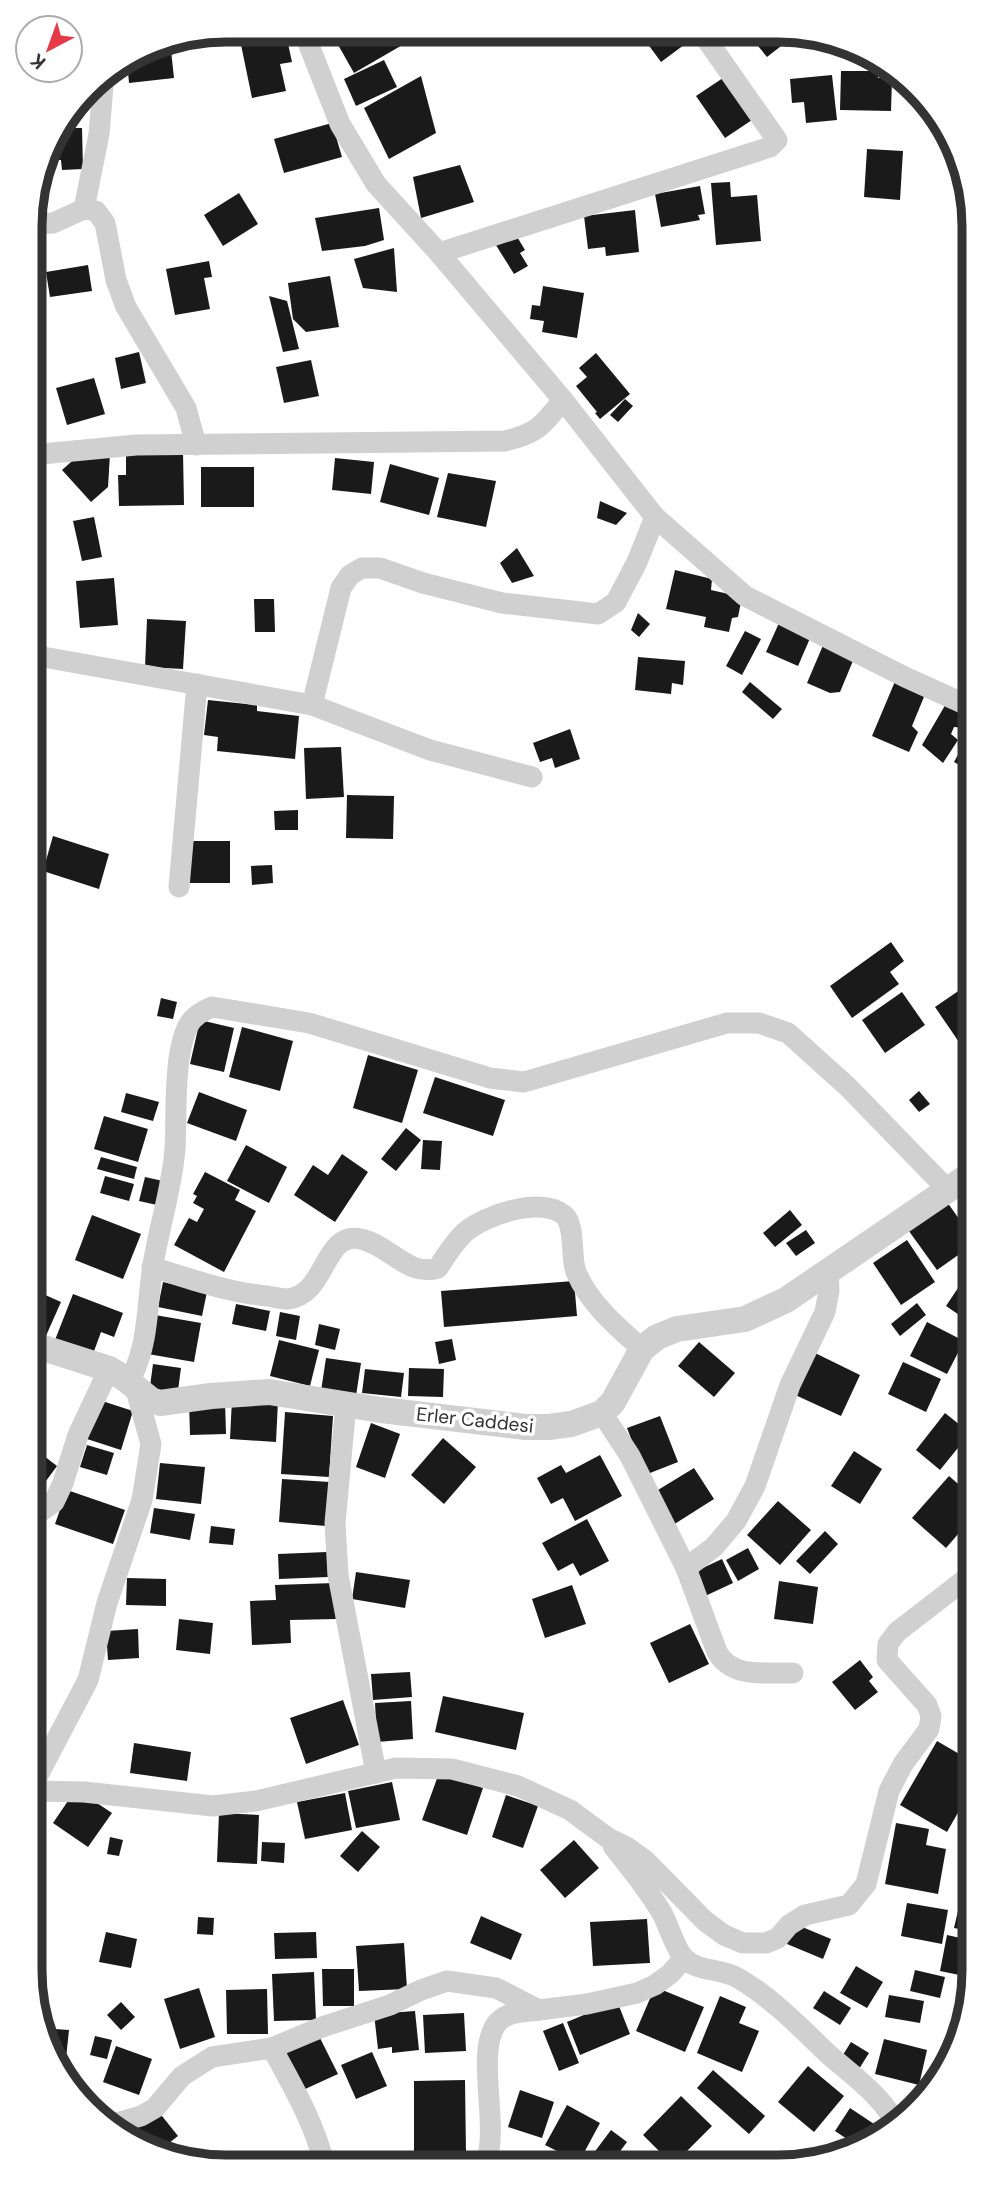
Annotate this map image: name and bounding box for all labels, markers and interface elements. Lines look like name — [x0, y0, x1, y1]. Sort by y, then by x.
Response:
north arrow — [14, 14, 84, 84]
text: K — [25, 48, 51, 75]
street label: Erler Caddesi — [415, 1401, 535, 1439]

